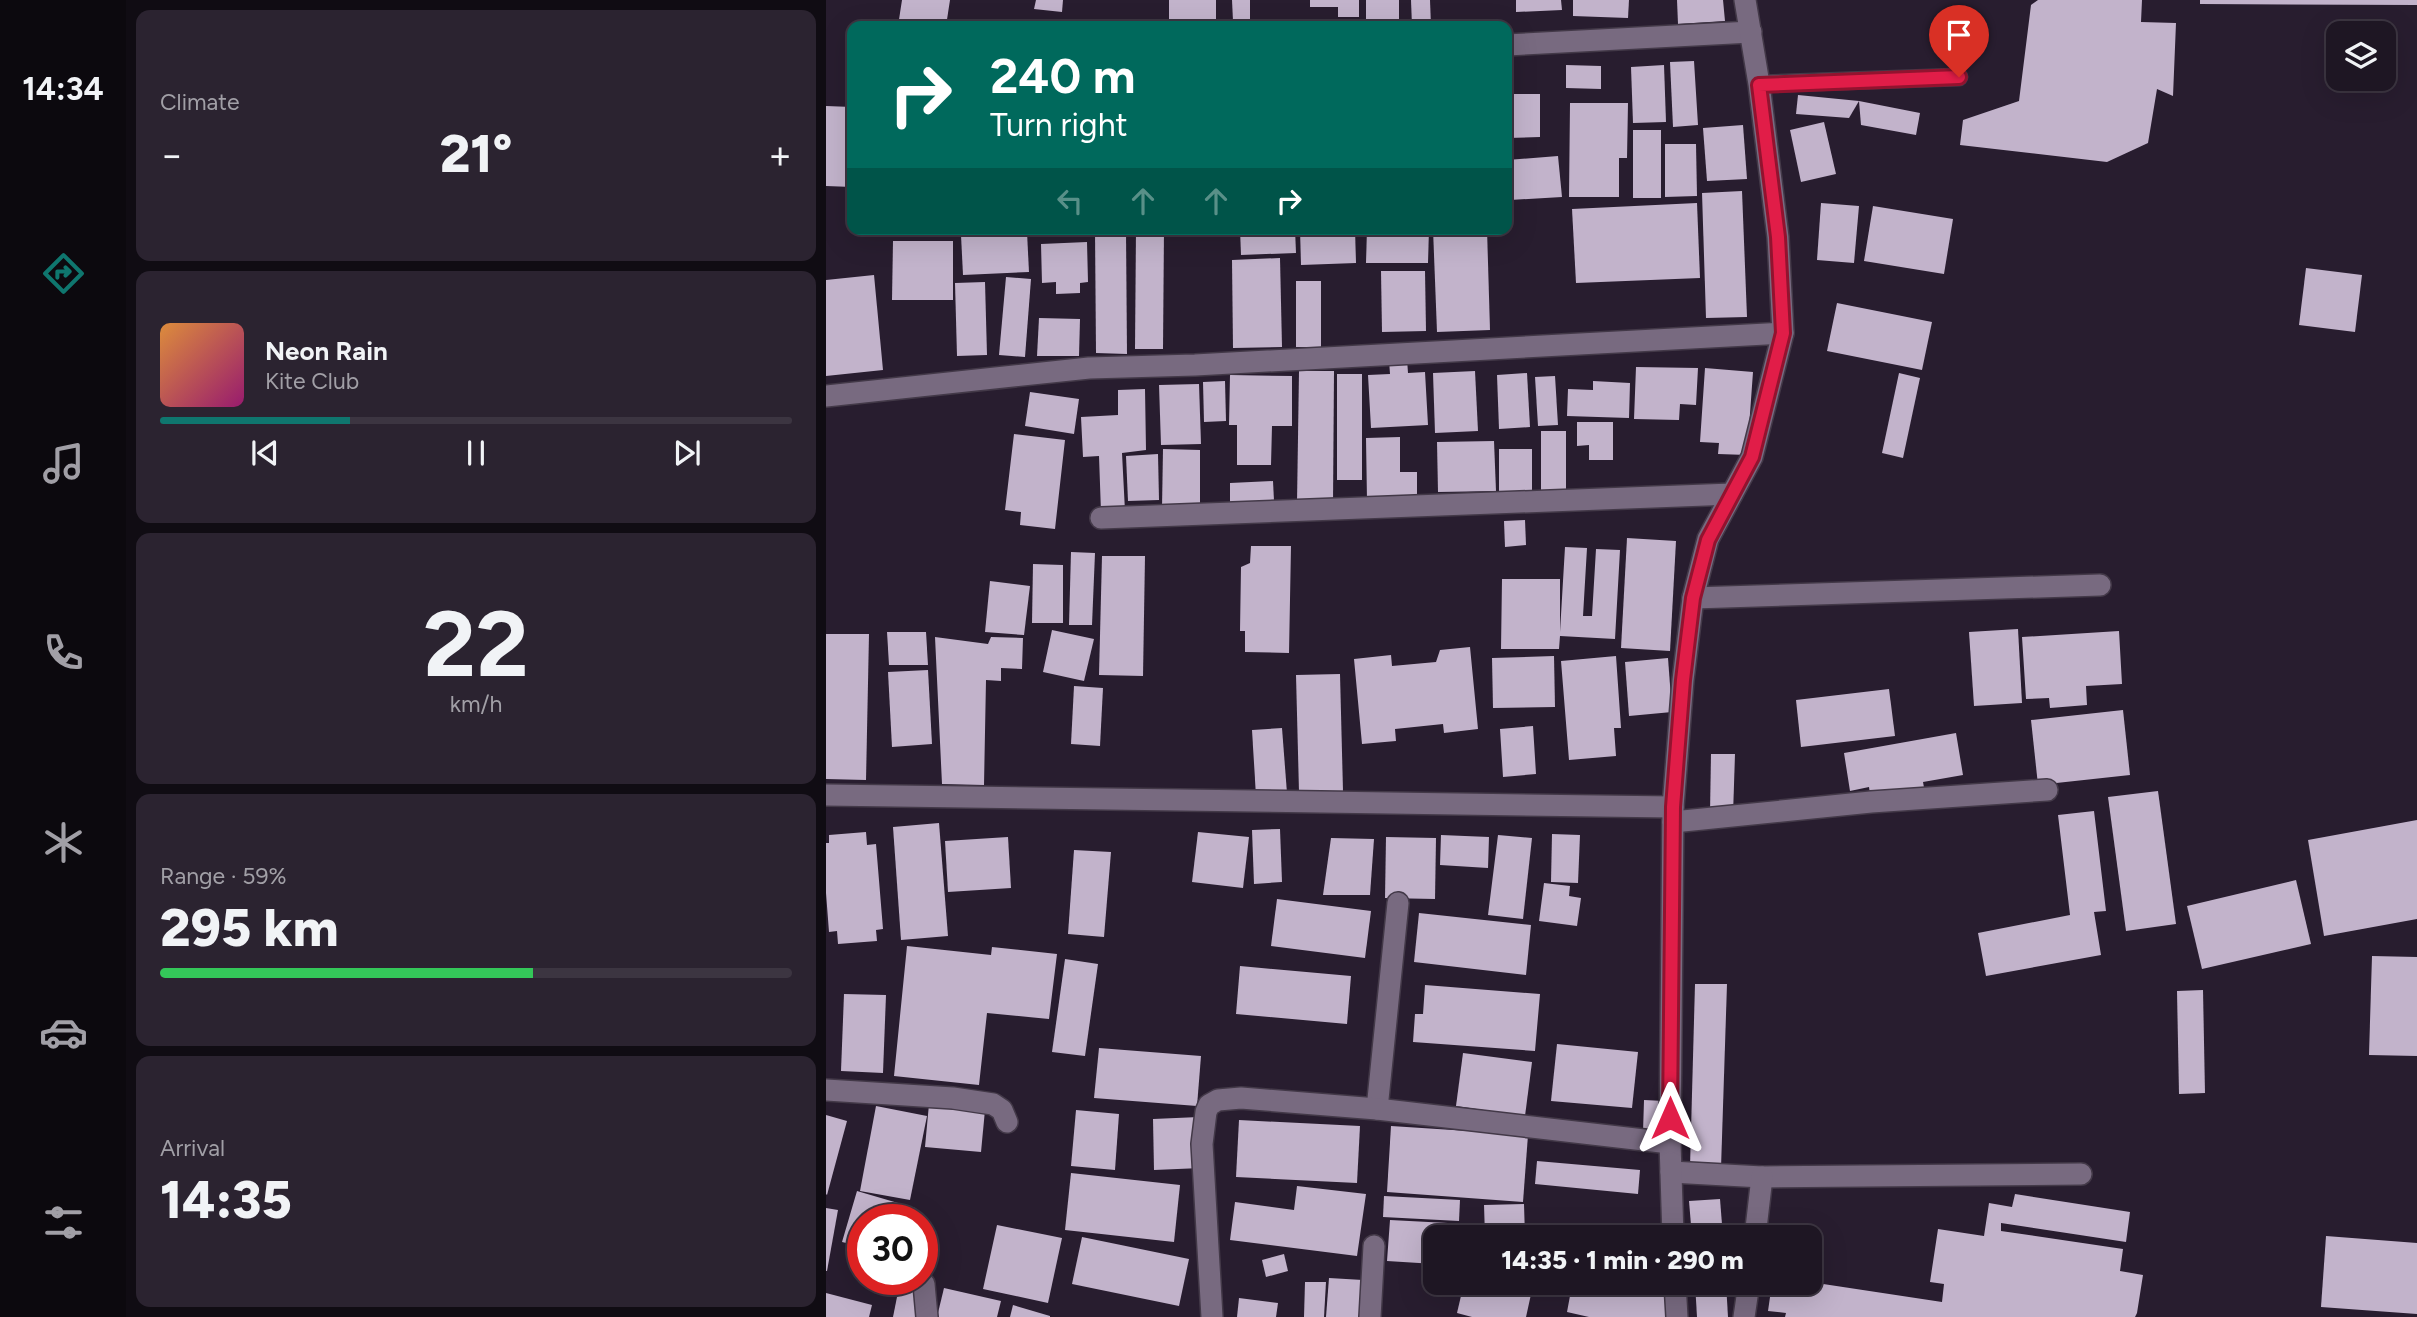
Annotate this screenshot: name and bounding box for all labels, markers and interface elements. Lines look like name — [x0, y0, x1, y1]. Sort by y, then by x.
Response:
pin — [1929, 5, 1989, 77]
icon: arrive — [1940, 16, 1978, 54]
map controls — [2326, 21, 2396, 91]
button: layers — [2326, 21, 2396, 91]
text: 240 m — [990, 46, 1136, 105]
icon: right — [875, 49, 966, 140]
text: 14:34 — [22, 70, 104, 108]
text: Climate — [160, 88, 239, 116]
text: Turn right — [990, 106, 1128, 144]
text: 21° — [440, 123, 512, 185]
text: − — [160, 132, 184, 178]
text: + — [768, 132, 792, 178]
icon: left — [1051, 182, 1089, 220]
icon: ahead — [1124, 182, 1162, 220]
icon: ahead — [1197, 182, 1235, 220]
icon: right — [1270, 182, 1308, 220]
icon: directions — [39, 249, 88, 298]
text: Neon Rain — [265, 335, 388, 367]
text: Kite Club — [265, 367, 359, 395]
icon: previous — [246, 434, 284, 472]
icon: pause — [457, 434, 495, 472]
icon: next — [668, 434, 706, 472]
icon: music — [39, 439, 88, 488]
text: 22 — [423, 590, 529, 699]
icon: phone — [39, 628, 88, 677]
text: km/h — [450, 690, 502, 718]
icon: climate — [39, 818, 88, 867]
text: Range · 59% — [160, 862, 287, 890]
text: 295 km — [160, 897, 339, 959]
icon: car — [39, 1008, 88, 1057]
position arrow — [1633, 1081, 1707, 1155]
text: Arrival — [160, 1134, 225, 1162]
text: 14:35 — [160, 1169, 292, 1231]
icon: filters — [39, 1198, 88, 1247]
speed limit sign: 30 — [847, 1204, 938, 1295]
text: 14:35 · 1 min · 290 m — [1501, 1244, 1744, 1276]

